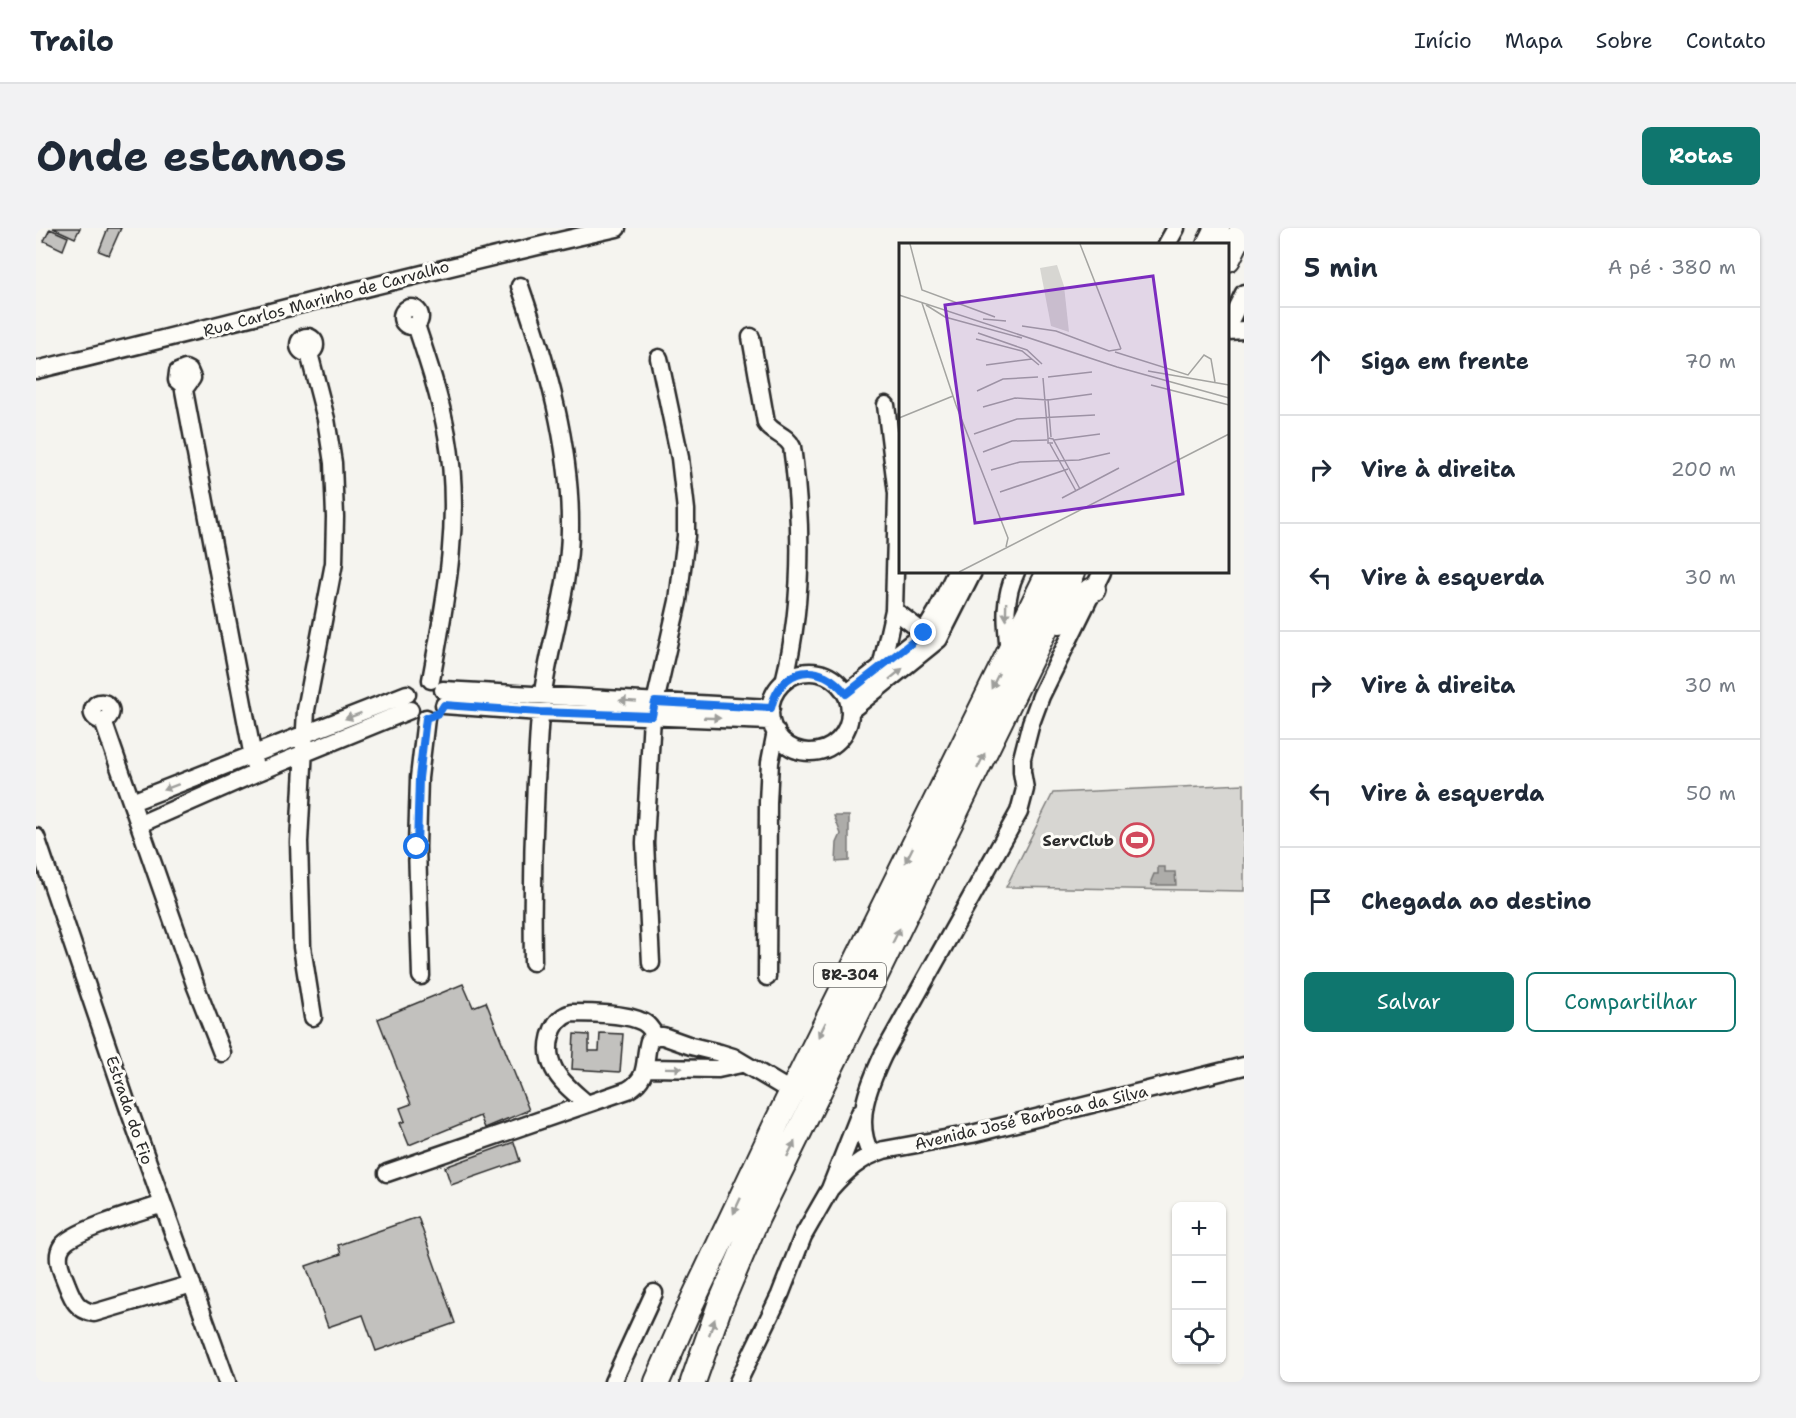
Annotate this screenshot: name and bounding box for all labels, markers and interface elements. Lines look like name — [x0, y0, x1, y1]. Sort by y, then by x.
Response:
text: Trailo — [30, 22, 114, 60]
text: Início — [1414, 27, 1472, 55]
text: Mapa — [1505, 27, 1563, 55]
text: Sobre — [1596, 27, 1653, 55]
text: Contato — [1686, 27, 1766, 55]
button: Rotas — [1642, 127, 1760, 185]
text: Onde estamos — [36, 128, 347, 184]
inset map — [899, 243, 1229, 573]
text: 5 min — [1304, 250, 1378, 285]
text: A pé · 380 m — [1608, 254, 1736, 280]
street label: Rua Carlos Marinho de Carvalho — [201, 256, 451, 341]
icon: ahead — [1304, 345, 1337, 378]
text: Siga em frente — [1361, 347, 1529, 376]
text: 70 m — [1684, 348, 1736, 374]
icon: right — [1304, 453, 1337, 486]
text: Vire à direita — [1361, 455, 1515, 484]
text: 200 m — [1671, 456, 1736, 482]
icon: left — [1304, 561, 1337, 594]
text: Vire à esquerda — [1361, 563, 1544, 592]
text: 30 m — [1684, 564, 1736, 590]
one-way arrow — [1001, 602, 1011, 621]
route end — [910, 619, 936, 645]
one-way arrow — [888, 668, 903, 681]
icon: right — [1304, 669, 1337, 702]
text: Vire à direita — [1361, 671, 1515, 700]
one-way arrow — [991, 672, 1000, 689]
text: 30 m — [1684, 672, 1736, 698]
one-way arrow — [619, 696, 638, 705]
one-way arrow — [344, 712, 362, 721]
one-way arrow — [702, 714, 721, 723]
one-way arrow — [977, 752, 986, 769]
icon: left — [1304, 777, 1337, 810]
text: Vire à esquerda — [1361, 779, 1544, 808]
text: 50 m — [1686, 780, 1736, 806]
one-way arrow — [162, 782, 180, 792]
sports icon: ServClub — [1119, 822, 1155, 858]
place label: ServClub — [1043, 830, 1114, 851]
route start — [403, 833, 429, 859]
one-way arrow — [904, 847, 913, 864]
icon: arrive — [1304, 885, 1337, 918]
text: Chegada ao destino — [1361, 887, 1592, 916]
one-way arrow — [891, 927, 900, 944]
road number: BR-304 — [814, 963, 886, 987]
button: Salvar — [1304, 972, 1514, 1032]
button: Compartilhar — [1526, 972, 1736, 1032]
one-way arrow — [818, 1022, 827, 1039]
street label: Estrada do Fio — [101, 1053, 158, 1167]
one-way arrow — [665, 1063, 684, 1073]
street label: Avenida José Barbosa da Silva — [912, 1080, 1150, 1155]
one-way arrow — [787, 1140, 796, 1157]
one-way arrow — [733, 1197, 742, 1214]
map controls — [1172, 1202, 1226, 1364]
button: + — [1172, 1202, 1226, 1256]
button: − — [1172, 1256, 1226, 1310]
button: locate — [1172, 1310, 1226, 1364]
one-way arrow — [708, 1318, 718, 1336]

